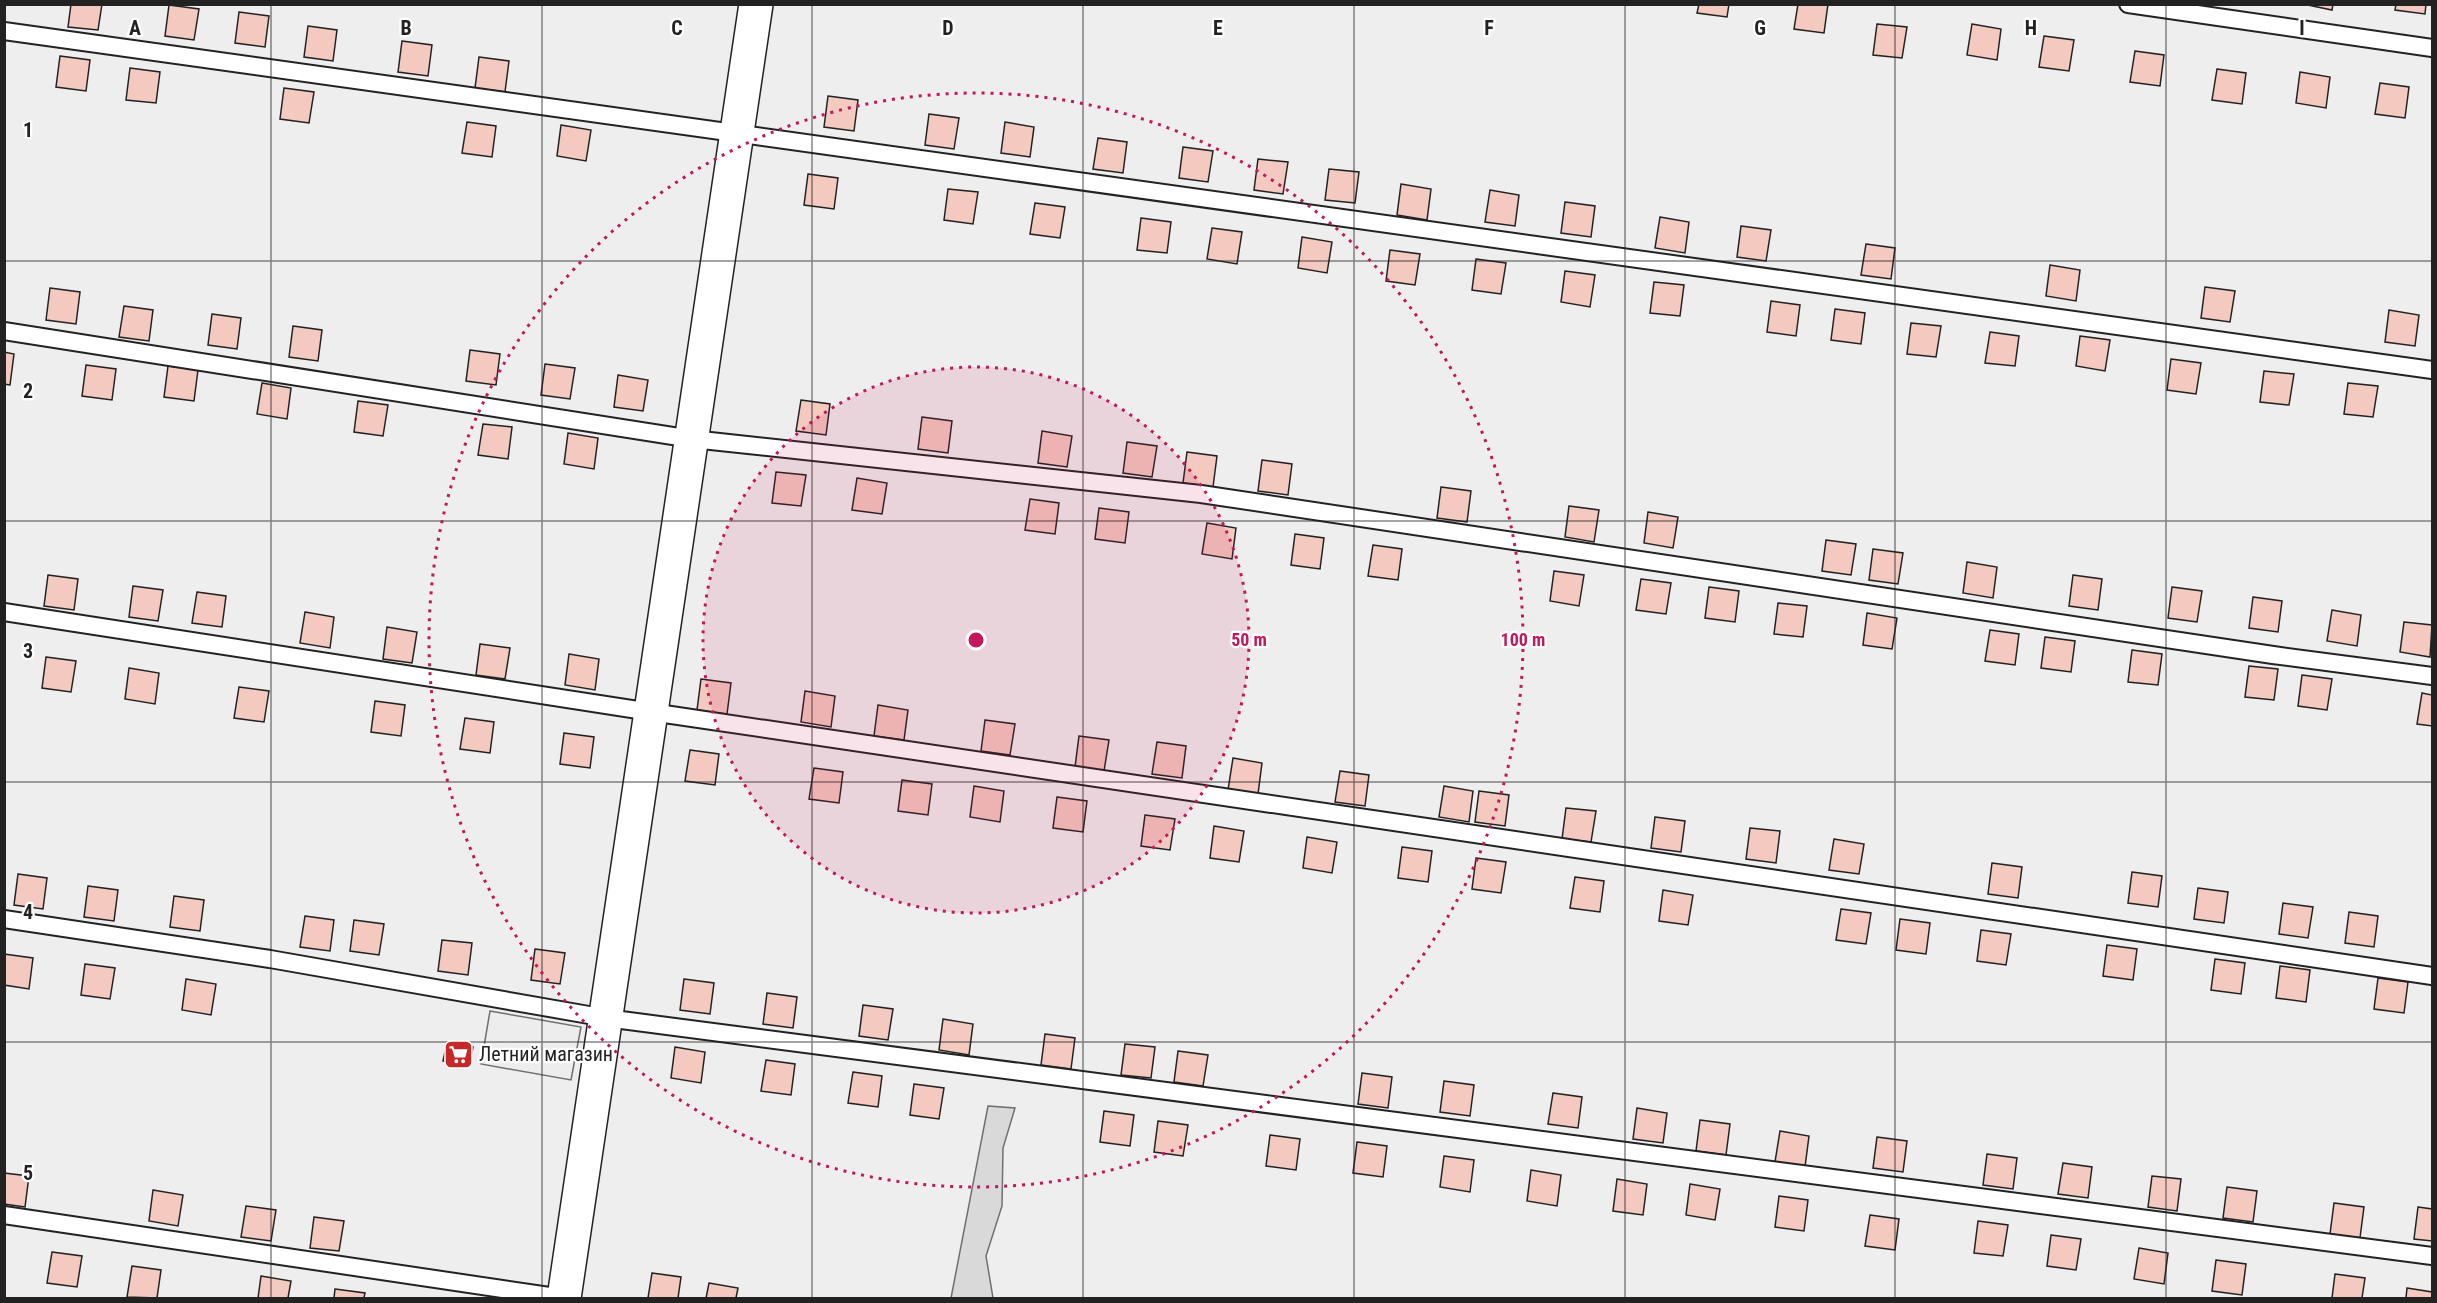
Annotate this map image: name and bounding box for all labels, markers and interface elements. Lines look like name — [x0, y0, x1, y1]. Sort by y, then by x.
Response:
text: A — [129, 16, 141, 40]
text: B — [400, 16, 412, 40]
text: C — [671, 16, 683, 40]
text: D — [942, 16, 954, 40]
text: E — [1213, 16, 1223, 40]
text: F — [1484, 16, 1494, 40]
text: G — [1754, 16, 1766, 40]
text: H — [2025, 16, 2037, 40]
text: I — [2299, 16, 2305, 40]
text: 1 — [23, 118, 33, 142]
text: 2 — [23, 379, 33, 403]
text: 50 m — [1231, 629, 1267, 650]
text: 100 m — [1501, 629, 1545, 650]
centre of rings — [966, 630, 986, 650]
text: 3 — [23, 639, 33, 663]
text: 4 — [23, 900, 33, 924]
supermarket icon: Летний магазин — [442, 1038, 474, 1070]
place label: Летний магазин — [479, 1042, 613, 1066]
text: 5 — [23, 1161, 33, 1185]

